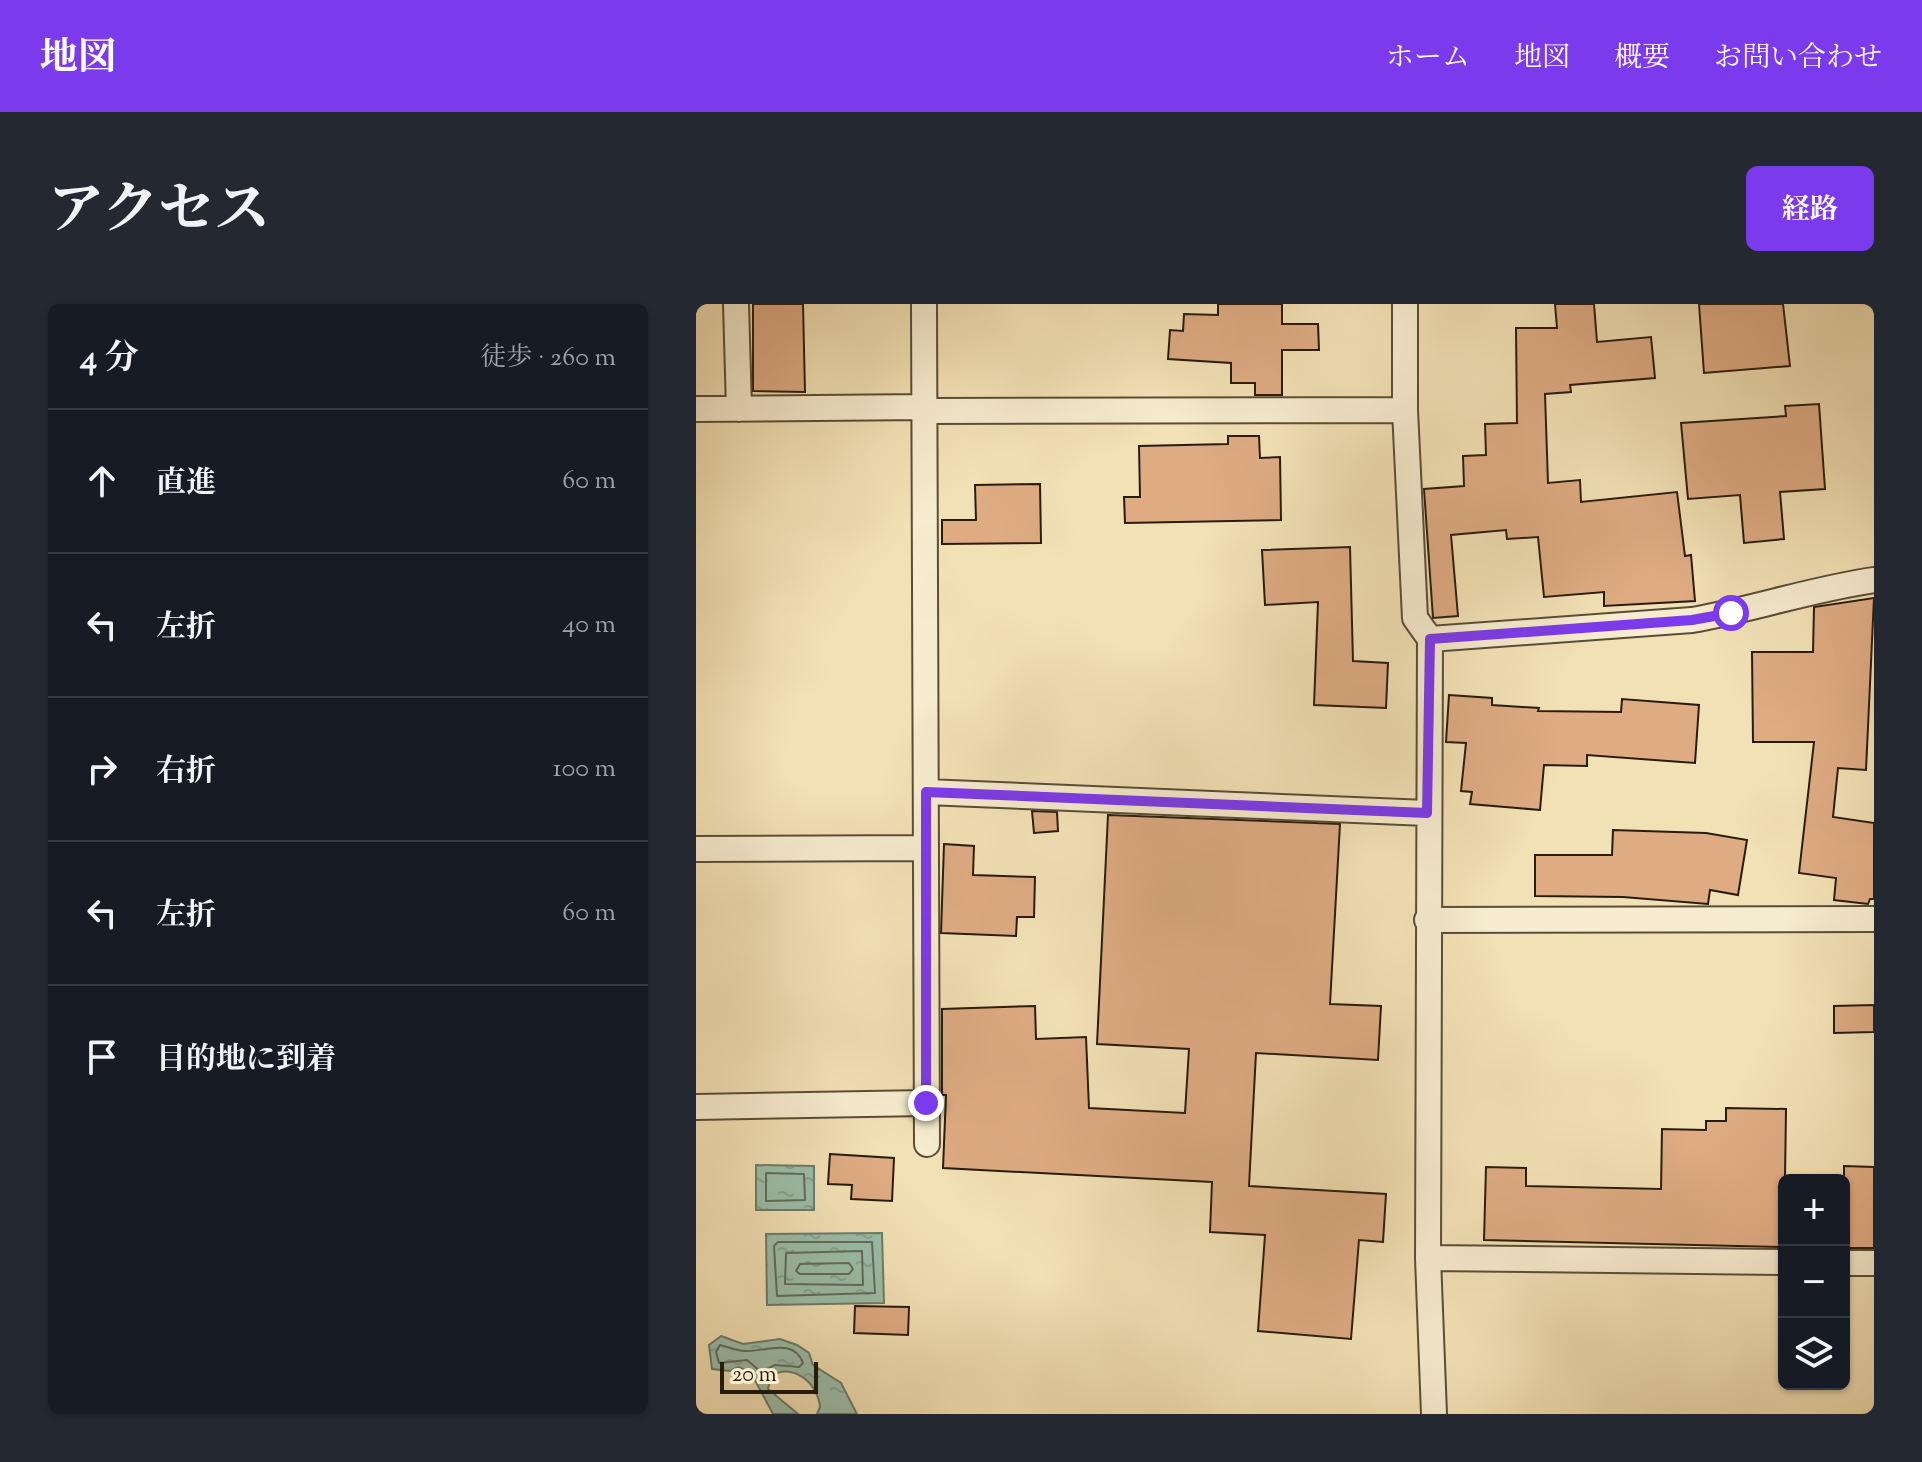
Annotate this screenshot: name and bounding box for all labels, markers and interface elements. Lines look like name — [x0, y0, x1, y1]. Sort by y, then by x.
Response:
text: 地図 — [40, 33, 116, 87]
text: ホーム — [1386, 39, 1470, 79]
text: 地図 — [1514, 39, 1570, 79]
text: 概要 — [1614, 39, 1670, 79]
text: お問い合わせ — [1714, 39, 1882, 79]
button: 経路 — [1746, 166, 1874, 251]
text: アクセス — [48, 173, 270, 254]
text: 4 分 — [80, 335, 138, 384]
text: 徒歩 · 260 m — [480, 340, 616, 377]
icon: ahead — [80, 459, 124, 503]
text: 直進 — [156, 463, 216, 506]
text: 60 m — [562, 463, 616, 500]
route start — [1713, 595, 1749, 631]
icon: left — [80, 603, 124, 647]
text: 左折 — [156, 607, 216, 650]
text: 40 m — [562, 607, 616, 644]
icon: right — [80, 747, 124, 791]
text: 右折 — [156, 751, 216, 794]
text: 100 m — [553, 751, 616, 788]
icon: left — [80, 891, 124, 935]
text: 左折 — [156, 895, 216, 938]
text: 60 m — [562, 895, 616, 932]
icon: arrive — [80, 1035, 124, 1079]
text: 目的地に到着 — [156, 1039, 336, 1082]
route end — [908, 1085, 944, 1121]
map controls — [1778, 1174, 1850, 1390]
button: + — [1778, 1174, 1850, 1246]
button: − — [1778, 1246, 1850, 1318]
button: layers — [1778, 1318, 1850, 1390]
scale bar — [720, 1358, 818, 1394]
text: 20 m — [732, 1360, 777, 1392]

